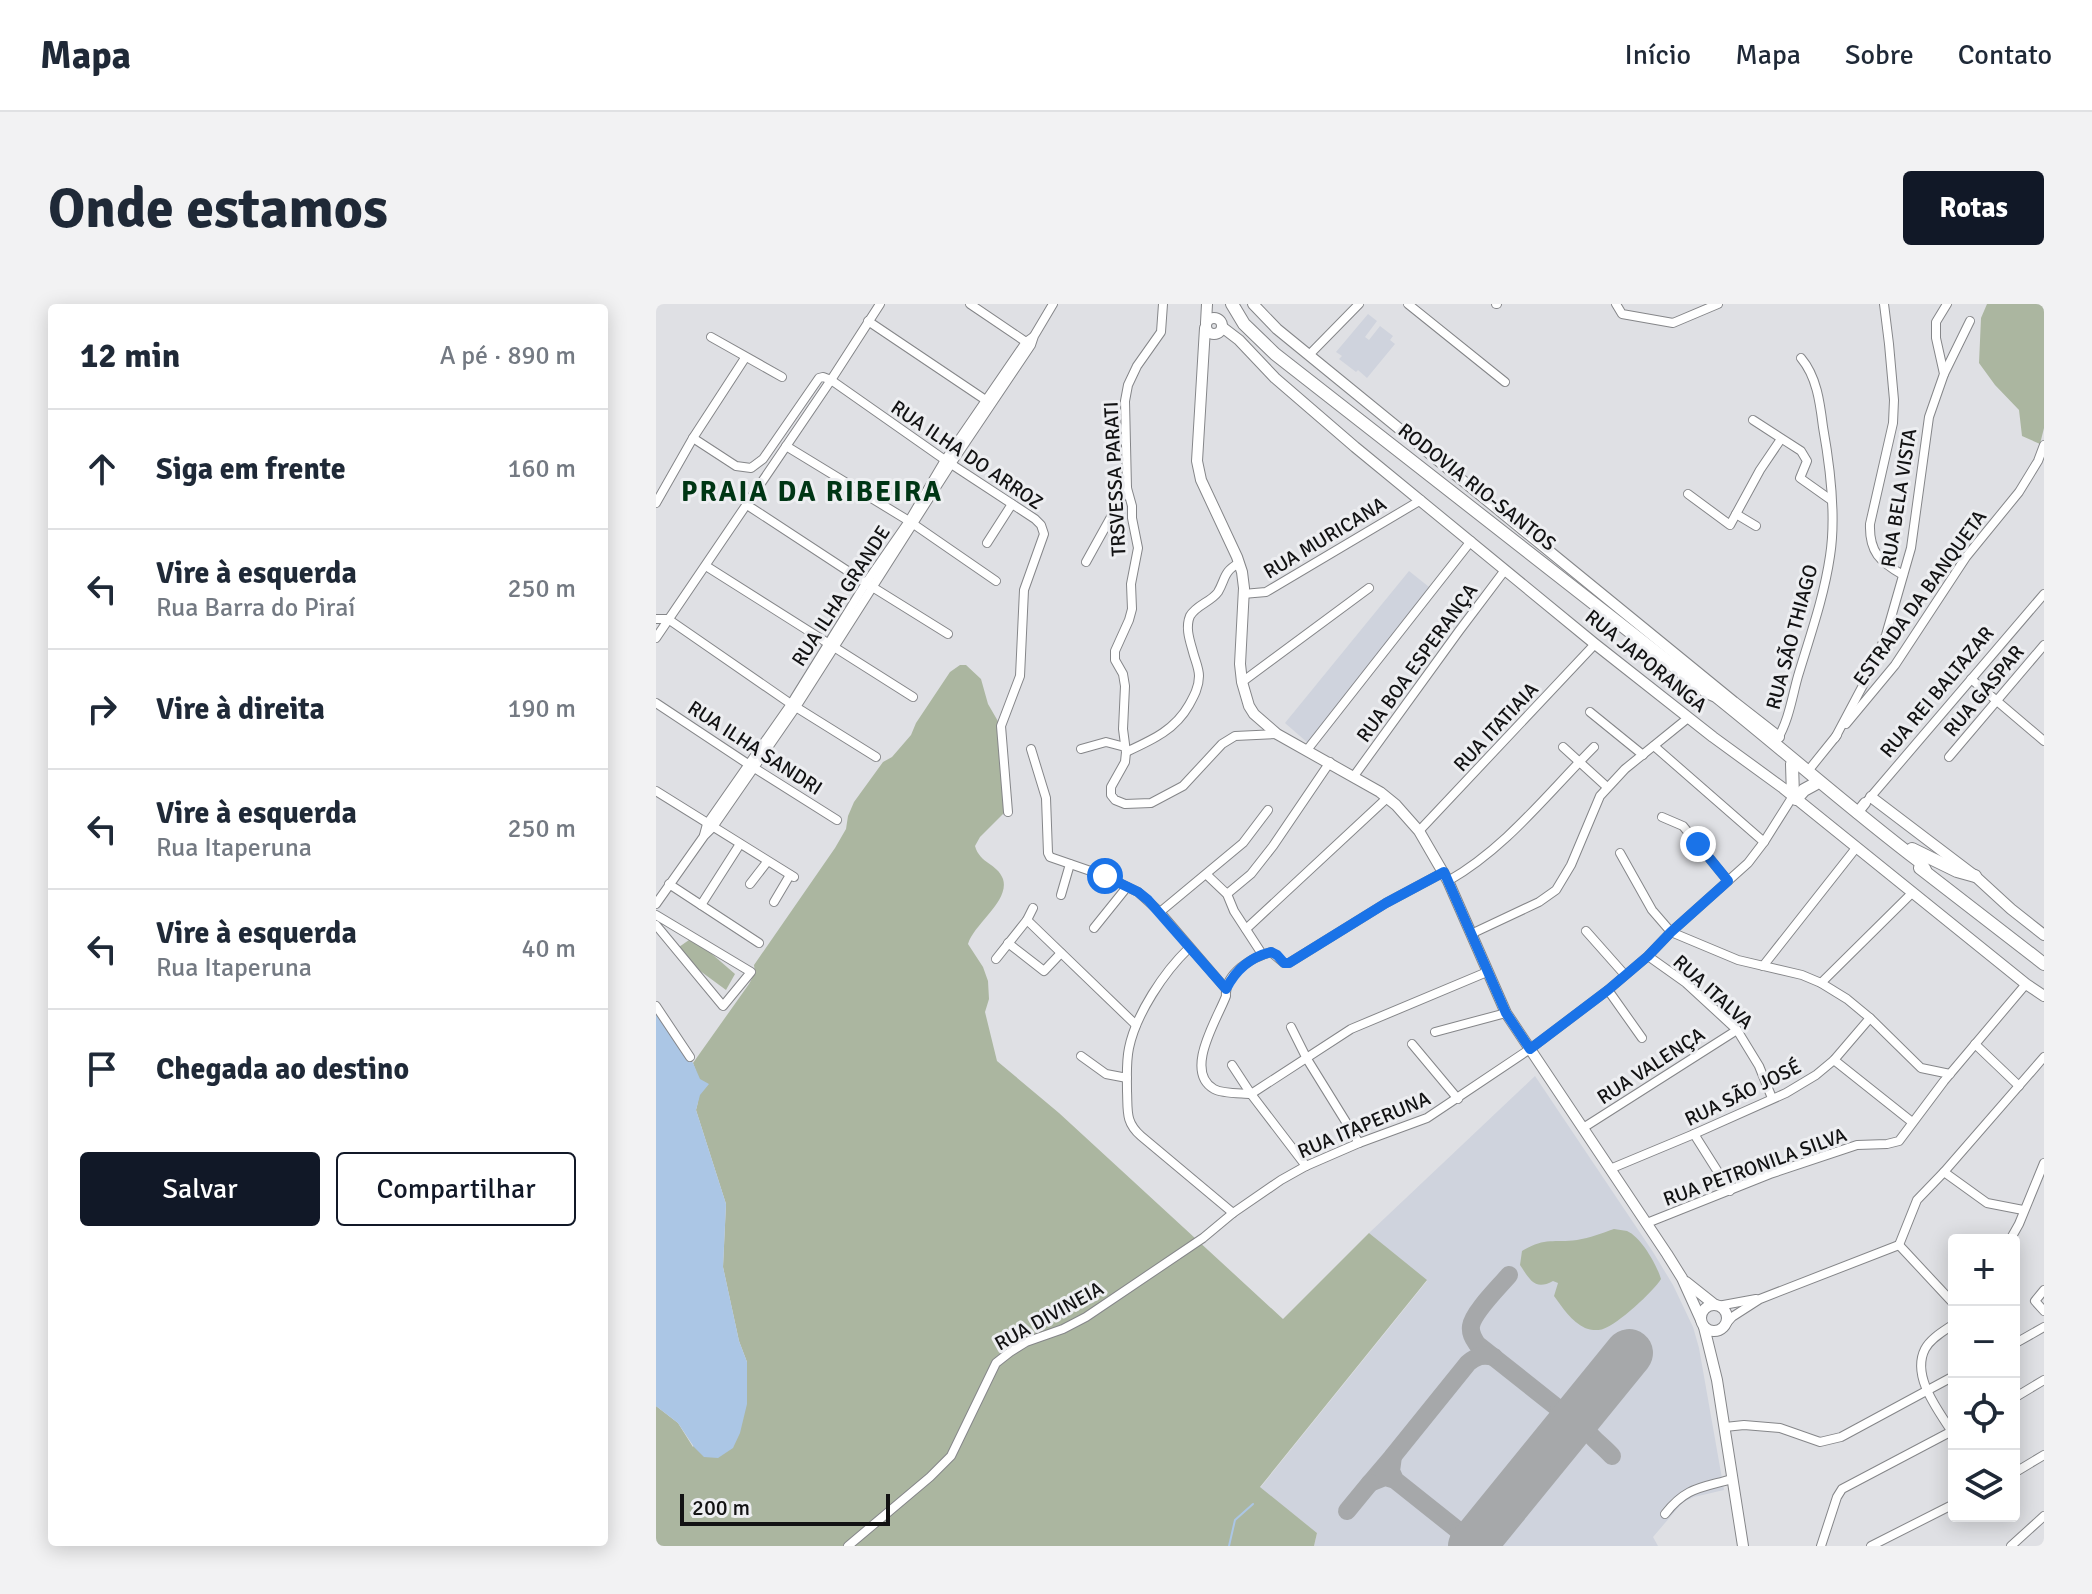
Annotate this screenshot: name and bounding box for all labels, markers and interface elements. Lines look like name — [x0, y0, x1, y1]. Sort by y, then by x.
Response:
text: Mapa — [40, 32, 131, 79]
text: Início — [1624, 38, 1691, 72]
text: Mapa — [1735, 38, 1801, 72]
text: Sobre — [1845, 38, 1914, 72]
text: Contato — [1958, 38, 2052, 72]
button: Rotas — [1903, 171, 2044, 245]
text: Onde estamos — [48, 174, 388, 243]
text: 12 min — [80, 335, 180, 377]
text: A pé · 890 m — [440, 340, 576, 372]
street label: RUA ILHA DO ARROZ — [886, 395, 1048, 515]
street label: TRSVESSA PARATI — [1098, 401, 1132, 557]
street label: RODOVIA RIO-SANTOS — [1393, 418, 1561, 556]
street label: RUA BELA VISTA — [1876, 427, 1922, 569]
icon: ahead — [80, 447, 124, 491]
text: Siga em frente — [156, 451, 346, 488]
text: 160 m — [507, 453, 576, 485]
district label: PRAIA DA RIBEIRA — [681, 475, 943, 509]
street label: RUA MURICANA — [1259, 492, 1391, 584]
street label: ESTRADA DA BANQUETA — [1848, 505, 1992, 691]
street label: RUA ILHA GRANDE — [786, 521, 896, 671]
text: Vire à esquerda — [156, 555, 357, 592]
street label: RUA SÃO THIAGO — [1761, 562, 1823, 712]
icon: left — [80, 567, 124, 611]
text: 250 m — [507, 573, 576, 605]
street label: RUA BOA ESPERANÇA — [1351, 579, 1483, 747]
text: Rua Barra do Piraí — [156, 592, 355, 624]
street label: RUA JAPORANGA — [1580, 604, 1712, 718]
street label: RUA REI BALTAZAR — [1875, 621, 1999, 763]
street label: RUA GASPAR — [1938, 640, 2030, 742]
street label: RUA ITATIAIA — [1448, 677, 1544, 777]
icon: right — [80, 687, 124, 731]
text: Vire à direita — [156, 691, 325, 728]
text: 190 m — [507, 693, 576, 725]
street label: RUA ILHA SANDRI — [683, 695, 827, 801]
text: Vire à esquerda — [156, 795, 357, 832]
icon: left — [80, 807, 124, 851]
text: 250 m — [507, 813, 576, 845]
route end — [1680, 826, 1716, 862]
text: Rua Itaperuna — [156, 832, 312, 864]
route start — [1087, 858, 1123, 894]
text: Vire à esquerda — [156, 915, 357, 952]
icon: left — [80, 927, 124, 971]
text: 40 m — [521, 933, 576, 965]
street label: RUA ITALVA — [1668, 949, 1758, 1035]
text: Rua Itaperuna — [156, 952, 312, 984]
street label: RUA VALENÇA — [1592, 1022, 1710, 1110]
icon: arrive — [80, 1047, 124, 1091]
text: Chegada ao destino — [156, 1051, 409, 1088]
street label: RUA SÃO JOSÉ — [1681, 1054, 1805, 1132]
street label: RUA ITAPERUNA — [1294, 1086, 1434, 1164]
street label: RUA PETRONILA SILVA — [1660, 1122, 1850, 1212]
button: Salvar — [80, 1152, 320, 1226]
button: Compartilhar — [336, 1152, 576, 1226]
map controls — [1948, 1234, 2020, 1522]
button: + — [1948, 1234, 2020, 1306]
street label: RUA DIVINEIA — [990, 1276, 1108, 1356]
button: − — [1948, 1306, 2020, 1378]
button: locate — [1948, 1378, 2020, 1450]
button: layers — [1948, 1450, 2020, 1522]
scale bar — [680, 1490, 890, 1526]
text: 200 m — [692, 1494, 750, 1521]

